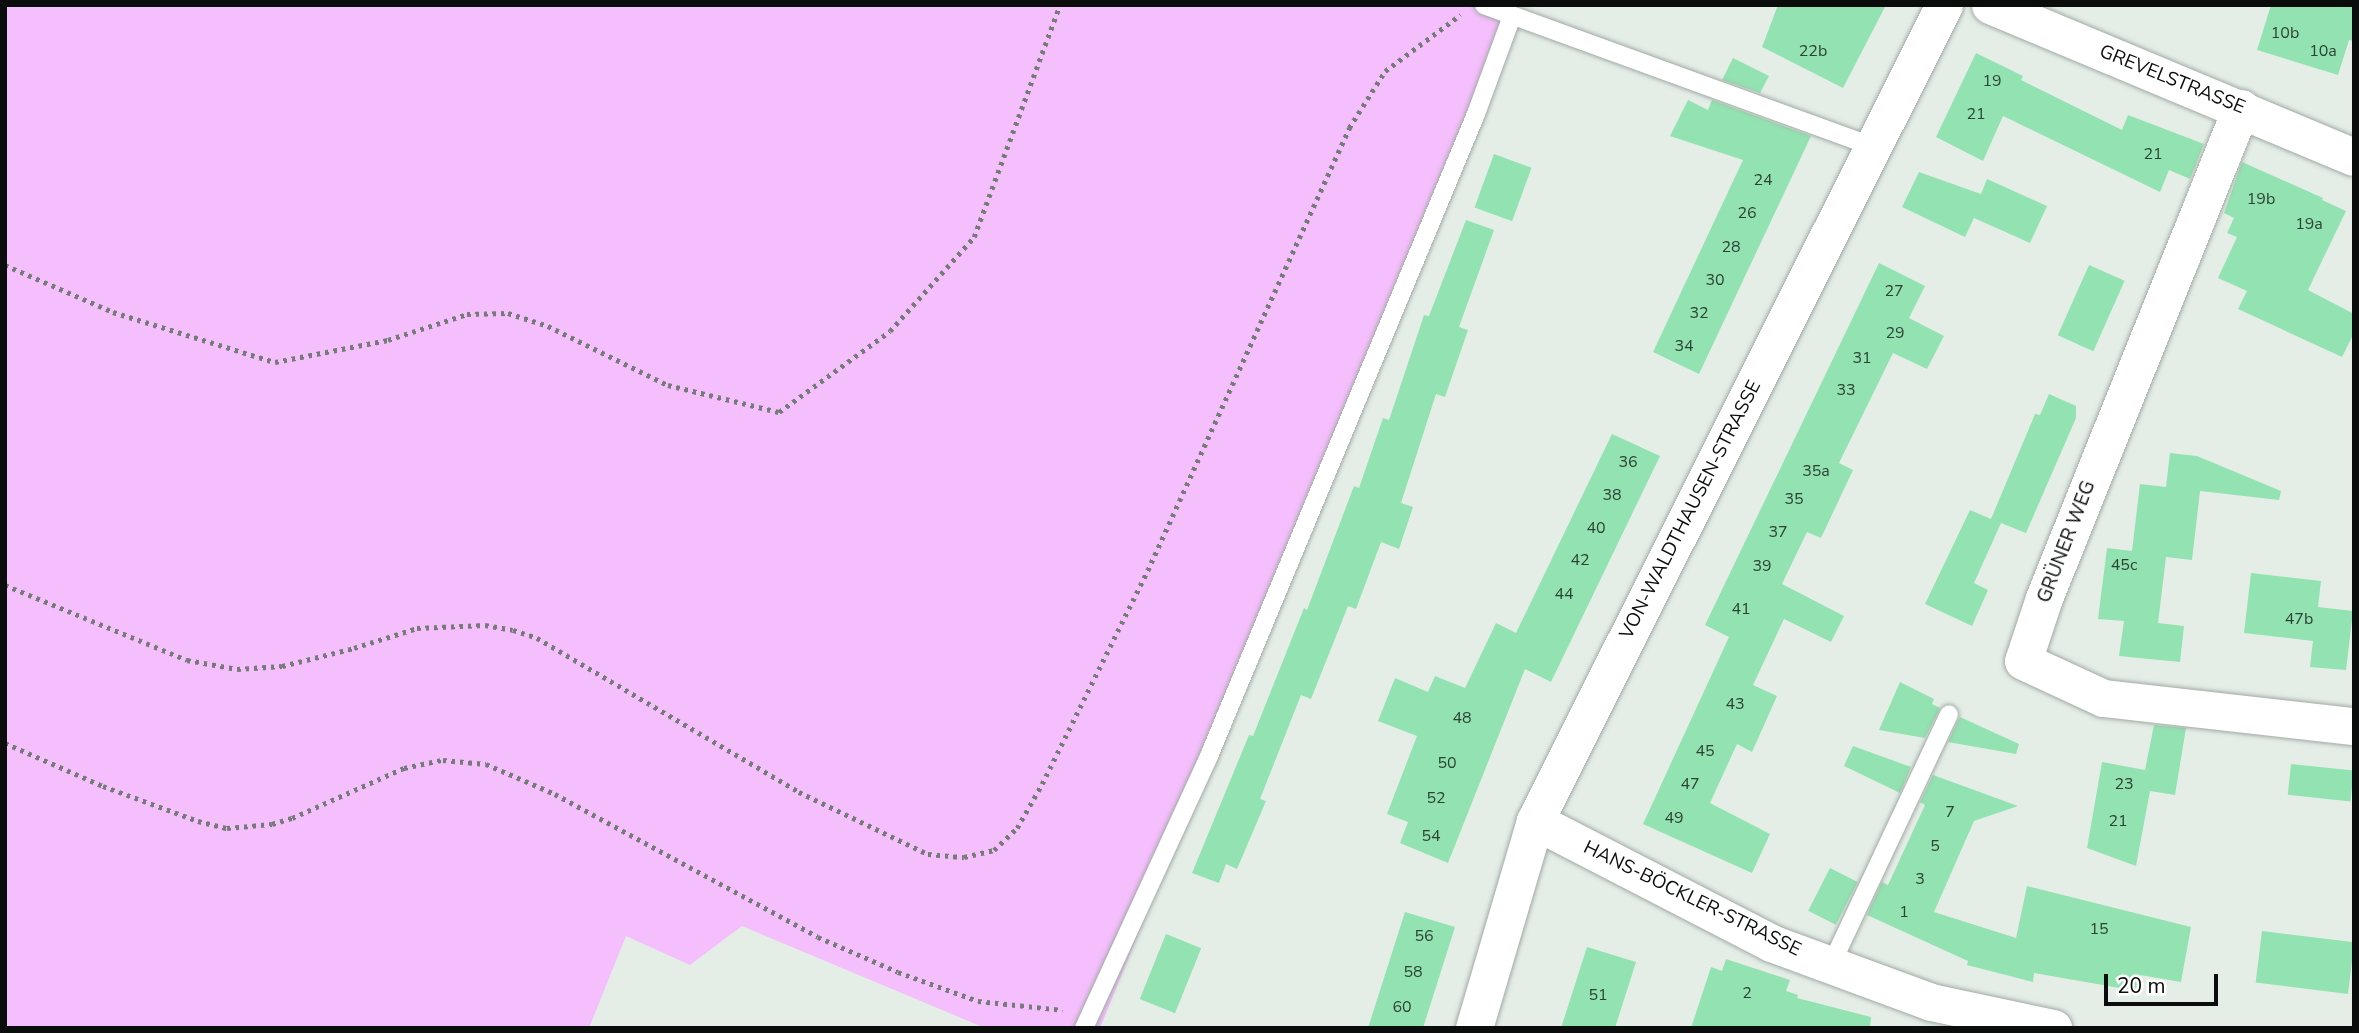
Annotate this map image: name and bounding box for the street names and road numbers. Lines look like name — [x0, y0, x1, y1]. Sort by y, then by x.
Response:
street label: GREVELSTRASSE — [2096, 40, 2248, 120]
street label: VON-WALDTHAUSEN-STRASSE — [1616, 377, 1766, 643]
street label: GRÜNER WEG — [2033, 478, 2101, 606]
street label: HANS-BÖCKLER-STRASSE — [1580, 836, 1804, 962]

